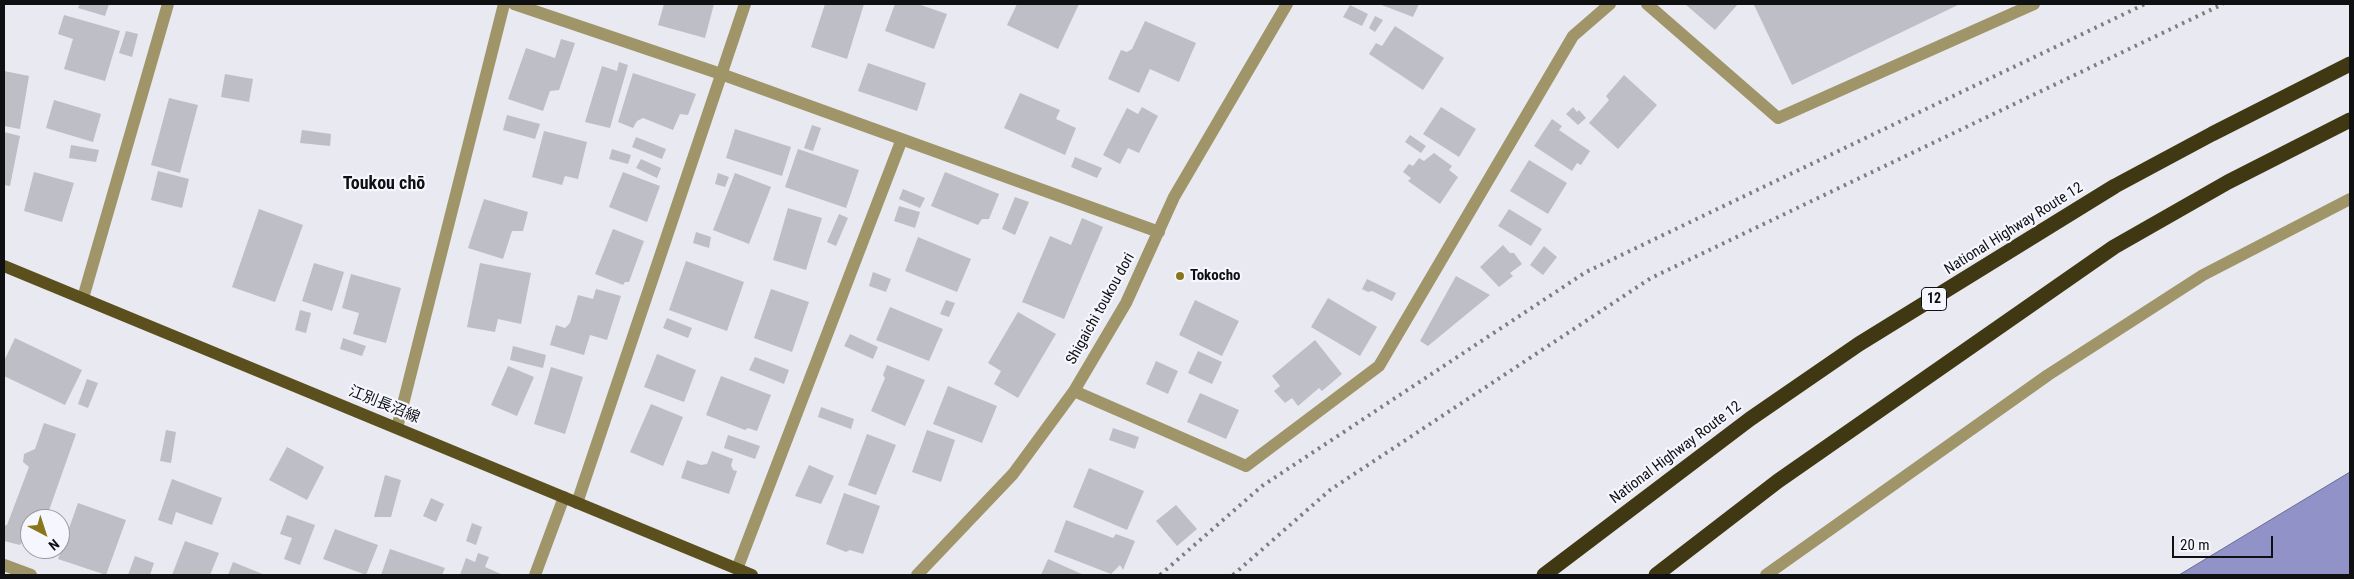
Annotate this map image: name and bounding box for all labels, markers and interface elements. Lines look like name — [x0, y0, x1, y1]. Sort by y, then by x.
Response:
district label: Toukou chō — [343, 173, 425, 195]
street label: National Highway Route 12 — [1942, 179, 2086, 279]
street label: Shigaichi toukou dori — [1063, 250, 1139, 368]
place label: Tokocho — [1190, 267, 1240, 285]
marker: Tokocho — [1174, 270, 1186, 282]
road number: 12 — [1922, 288, 1946, 310]
street label: 江別長沼線 — [346, 383, 422, 427]
street label: National Highway Route 12 — [1607, 398, 1745, 508]
north arrow — [20, 509, 70, 559]
scale bar — [2174, 526, 2275, 558]
text: N — [46, 536, 62, 554]
text: 20 m — [2180, 536, 2210, 554]

